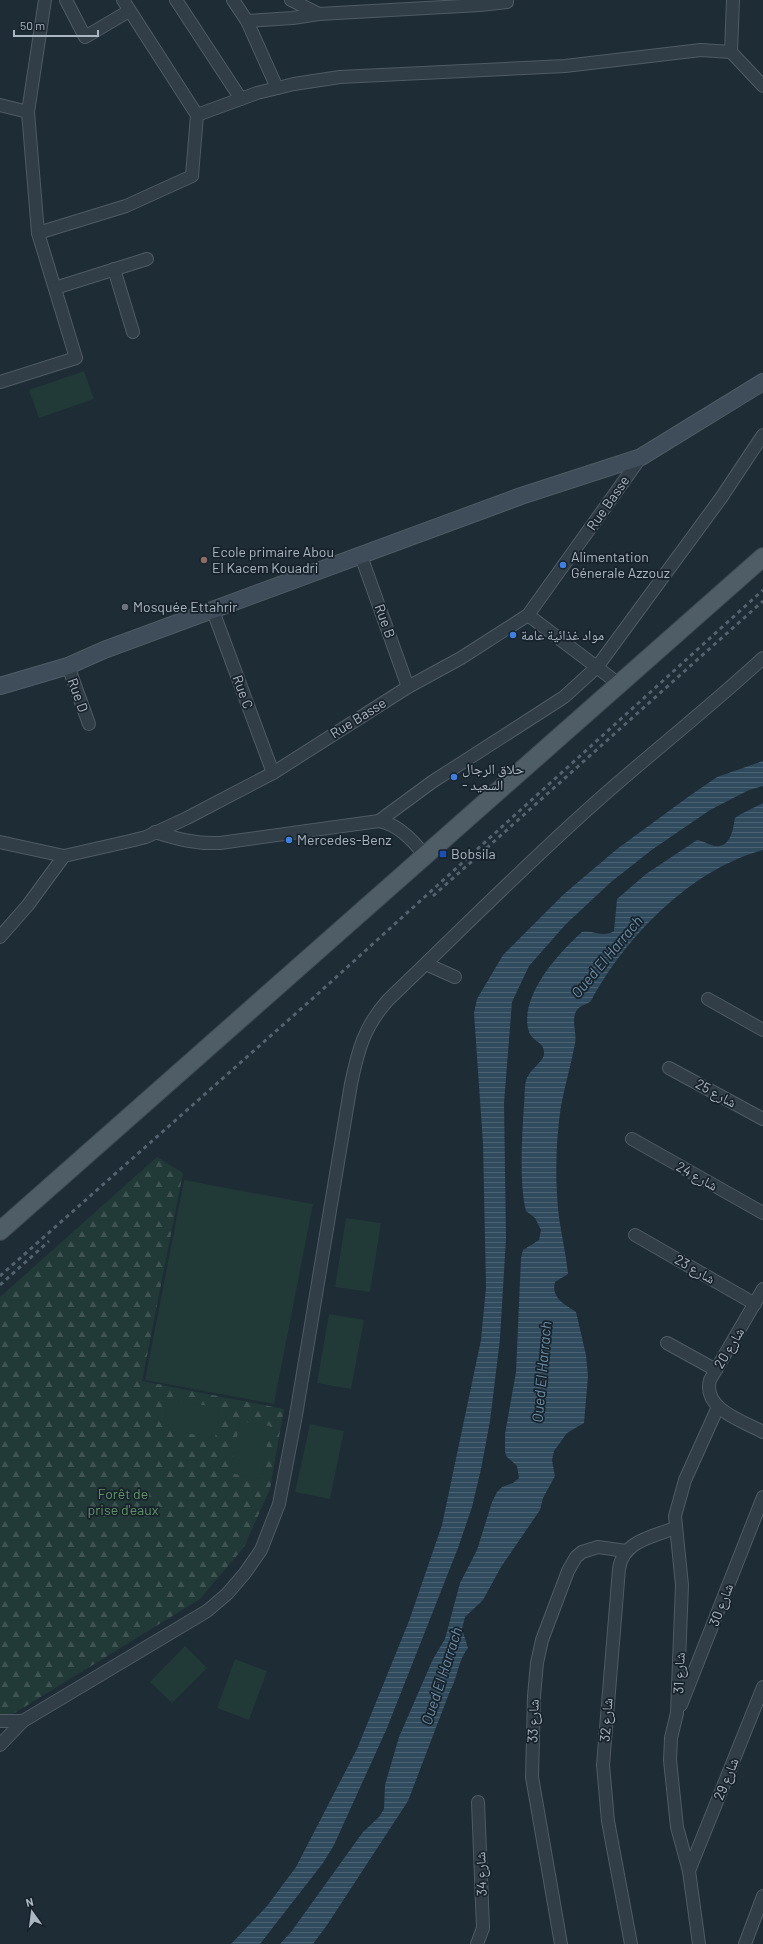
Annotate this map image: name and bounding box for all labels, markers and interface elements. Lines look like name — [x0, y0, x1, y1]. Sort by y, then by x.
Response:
scale bar — [14, 12, 98, 38]
text: 50 m — [20, 18, 45, 32]
street label: Rue Basse — [583, 472, 633, 533]
place label: Ecole primaire Abou El Kacem Kouadri — [212, 543, 334, 576]
place label: Alimentation Génerale Azzouz — [571, 548, 670, 581]
marker: Ecole primaire Abou El Kacem Kouadri — [199, 555, 209, 565]
marker: Alimentation Génerale Azzouz — [558, 560, 568, 570]
place label: Mosquée Ettahrir — [133, 598, 237, 615]
street label: Rue B — [371, 601, 399, 640]
marker: Mosquée Ettahrir — [120, 602, 130, 612]
place label: مواد غذائية عامة — [521, 626, 604, 644]
marker: مواد غذائية عامة — [508, 630, 518, 640]
street label: Rue C — [230, 673, 257, 711]
street label: Rue D — [64, 675, 92, 714]
street label: Rue Basse — [327, 694, 389, 741]
place label: حلاق الرجال - السعيد — [462, 760, 524, 793]
marker: حلاق الرجال - السعيد — [449, 772, 459, 782]
place label: Mercedes-Benz — [297, 831, 391, 848]
marker: Mercedes-Benz — [284, 835, 294, 845]
place label: Bobsila — [451, 845, 496, 862]
marker: Bobsila — [438, 849, 448, 859]
water label: Oued El Harrach — [567, 912, 646, 1001]
street label: شارع 25 — [692, 1074, 740, 1112]
street label: شارع 24 — [673, 1157, 721, 1196]
street label: شارع 23 — [671, 1250, 719, 1289]
water label: Oued El Harrach — [528, 1320, 554, 1423]
street label: شارع 20 — [710, 1324, 749, 1372]
park label: Forêt de prise d'eaux — [88, 1485, 159, 1518]
street label: شارع 30 — [705, 1581, 738, 1629]
water label: Oued El Harrach — [417, 1624, 465, 1727]
street label: شارع 31 — [669, 1652, 690, 1694]
street label: شارع 32 — [595, 1697, 618, 1743]
street label: شارع 33 — [523, 1699, 544, 1743]
street label: شارع 29 — [709, 1755, 744, 1803]
street label: شارع 34 — [471, 1851, 492, 1896]
north arrow — [12, 1892, 52, 1932]
text: N — [24, 1895, 35, 1909]

